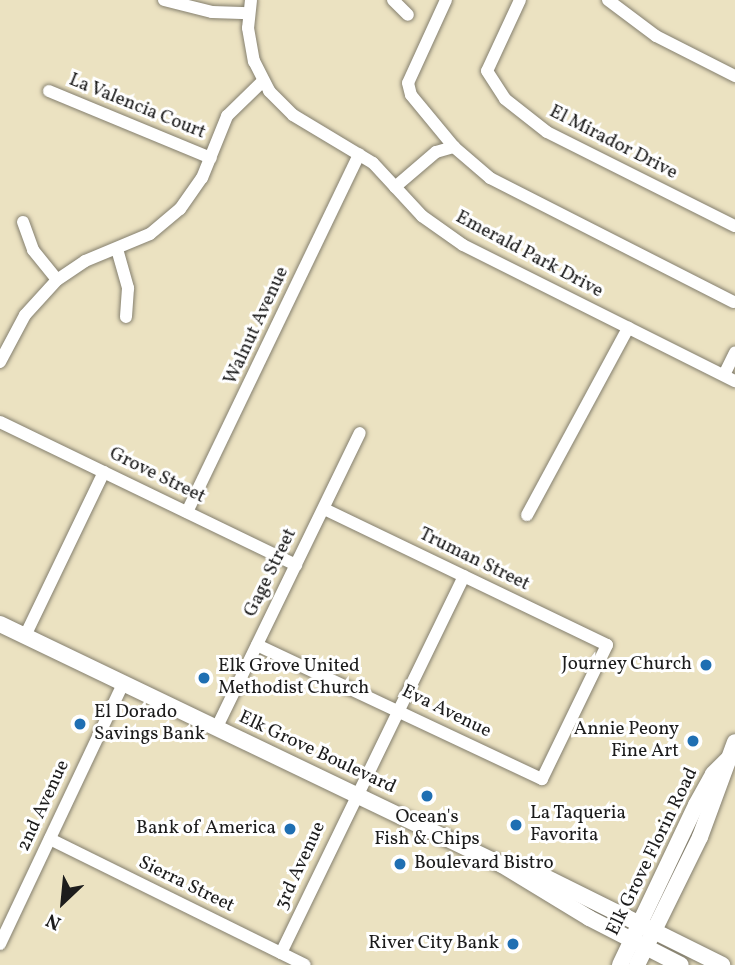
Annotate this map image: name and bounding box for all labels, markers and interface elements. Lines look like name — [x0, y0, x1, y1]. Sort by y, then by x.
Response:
street label: La Valencia Court — [65, 69, 209, 145]
street label: El Mirador Drive — [545, 101, 681, 185]
street label: Emerald Park Drive — [451, 206, 607, 304]
street label: Walnut Avenue — [220, 263, 294, 389]
street label: Grove Street — [105, 443, 209, 509]
street label: Truman Street — [415, 523, 533, 597]
street label: Gage Street — [240, 525, 302, 621]
place label: Journey Church — [561, 654, 692, 676]
place label: Elk Grove United Methodist Church — [218, 656, 369, 700]
marker: Journey Church — [698, 657, 714, 673]
marker: Elk Grove United Methodist Church — [196, 670, 212, 686]
street label: Eva Avenue — [397, 681, 495, 743]
place label: El Dorado Savings Bank — [94, 702, 205, 746]
street label: Elk Grove Boulevard — [235, 707, 399, 799]
marker: El Dorado Savings Bank — [72, 716, 88, 732]
place label: Annie Peony Fine Art — [574, 719, 679, 763]
marker: Annie Peony Fine Art — [685, 733, 701, 749]
street label: 2nd Avenue — [13, 757, 75, 855]
street label: Elk Grove Florin Road — [602, 764, 704, 940]
marker: Ocean's Fish & Chips — [419, 788, 435, 804]
place label: La Taqueria Favorita — [530, 803, 627, 847]
place label: Ocean's Fish & Chips — [374, 807, 480, 851]
marker: La Taqueria Favorita — [508, 817, 524, 833]
place label: Bank of America — [138, 818, 276, 840]
street label: 3rd Avenue — [271, 818, 331, 914]
marker: Bank of America — [282, 821, 298, 837]
street label: Sierra Street — [134, 852, 238, 918]
place label: Boulevard Bistro — [414, 853, 554, 875]
marker: Boulevard Bistro — [392, 856, 408, 872]
north arrow — [28, 867, 98, 937]
text: N — [42, 906, 66, 936]
place label: River City Bank — [368, 933, 499, 955]
marker: River City Bank — [505, 936, 521, 952]

